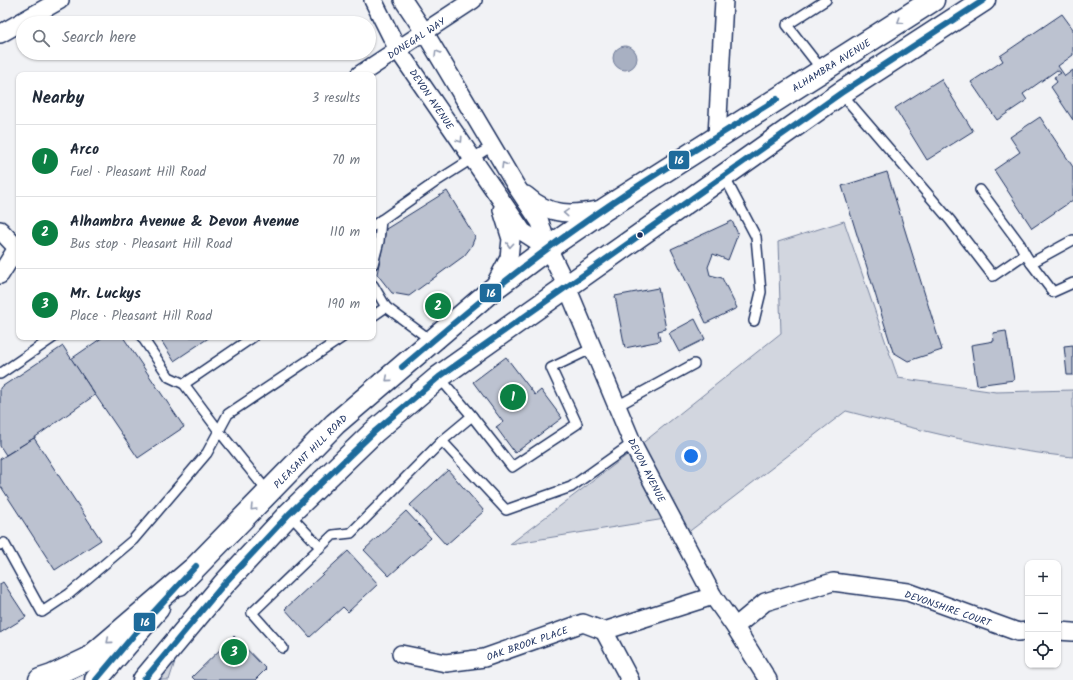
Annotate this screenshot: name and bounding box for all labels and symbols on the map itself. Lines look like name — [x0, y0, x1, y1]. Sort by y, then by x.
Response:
street label: DONEGAL WAY — [384, 13, 450, 64]
one-way arrow — [897, 16, 904, 24]
street label: ALHAMBRA AVENUE — [789, 35, 875, 97]
one-way arrow — [434, 50, 442, 57]
street label: DEVON AVENUE — [405, 66, 458, 134]
one-way arrow — [455, 136, 463, 143]
line badge: 16 — [668, 150, 690, 170]
text: 16 — [674, 152, 684, 170]
one-way arrow — [501, 162, 508, 169]
one-way arrow — [563, 208, 569, 217]
unlabelled marker — [635, 230, 645, 240]
one-way arrow — [505, 242, 514, 248]
line badge: 16 — [479, 283, 502, 303]
text: 16 — [486, 285, 496, 303]
pin: 2 — [425, 291, 451, 321]
one-way arrow — [385, 375, 392, 382]
pin: 1 — [500, 382, 526, 412]
street label: PLEASANT HILL ROAD — [270, 410, 352, 493]
street label: DEVON AVENUE — [623, 435, 670, 506]
your location — [681, 446, 701, 466]
one-way arrow — [250, 503, 258, 511]
street label: DEVONSHIRE COURT — [902, 587, 995, 632]
line badge: 16 — [133, 612, 156, 632]
text: 16 — [140, 614, 150, 632]
street label: OAK BROOK PLACE — [484, 622, 571, 665]
one-way arrow — [106, 636, 114, 643]
pin: 3 — [221, 637, 247, 667]

